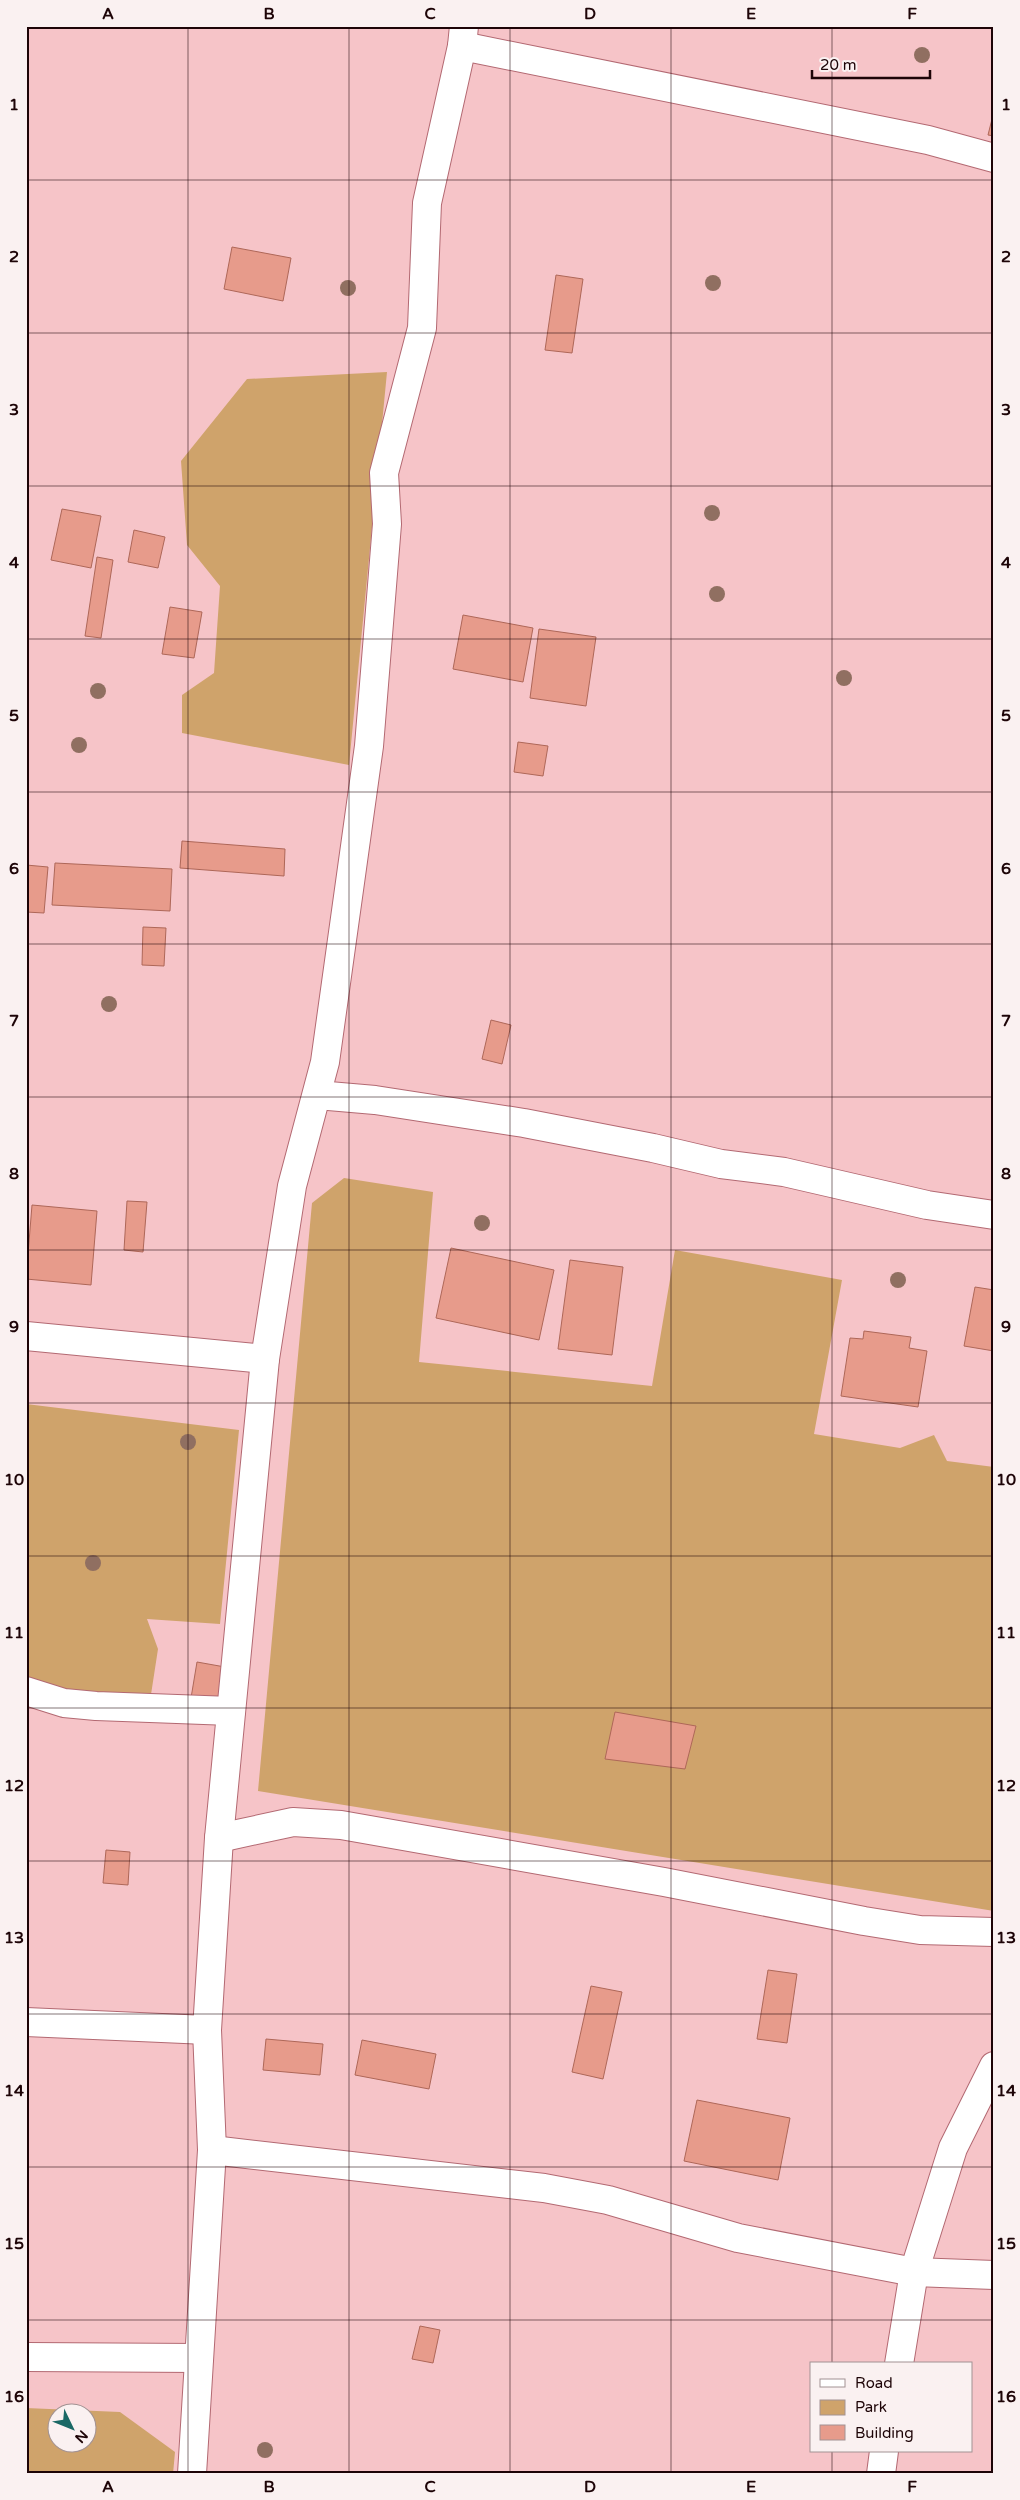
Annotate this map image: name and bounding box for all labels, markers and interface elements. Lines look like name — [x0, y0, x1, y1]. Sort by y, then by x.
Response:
text: A — [102, 4, 114, 24]
text: B — [263, 4, 275, 24]
text: C — [424, 4, 436, 24]
text: D — [584, 4, 596, 24]
text: E — [746, 4, 756, 24]
text: F — [907, 4, 917, 24]
scale bar — [812, 48, 930, 80]
text: 20 m — [820, 56, 857, 74]
text: 1 — [9, 95, 19, 115]
text: 1 — [1001, 95, 1011, 115]
text: 2 — [9, 247, 19, 267]
text: 2 — [1001, 247, 1011, 267]
text: 3 — [9, 400, 19, 420]
text: 3 — [1001, 400, 1011, 420]
text: 4 — [9, 553, 19, 573]
text: 4 — [1001, 553, 1011, 573]
text: 5 — [9, 706, 19, 726]
text: 5 — [1001, 706, 1011, 726]
text: 6 — [9, 859, 19, 879]
text: 6 — [1001, 859, 1011, 879]
text: 7 — [9, 1011, 19, 1031]
text: 7 — [1001, 1011, 1011, 1031]
text: 8 — [9, 1164, 19, 1184]
text: 8 — [1001, 1164, 1011, 1184]
text: 9 — [9, 1317, 19, 1337]
text: 9 — [1001, 1317, 1011, 1337]
text: 10 — [4, 1470, 24, 1490]
text: 10 — [996, 1470, 1016, 1490]
text: 11 — [4, 1623, 24, 1643]
text: 11 — [996, 1623, 1016, 1643]
text: 12 — [4, 1776, 24, 1796]
text: 12 — [996, 1776, 1016, 1796]
text: 13 — [4, 1928, 24, 1948]
text: 13 — [996, 1928, 1016, 1948]
text: 14 — [4, 2081, 24, 2101]
text: 14 — [996, 2081, 1016, 2101]
text: 15 — [4, 2234, 24, 2254]
text: 15 — [996, 2234, 1016, 2254]
legend — [810, 2362, 972, 2452]
text: Road — [855, 2374, 893, 2392]
text: 16 — [4, 2387, 24, 2407]
text: 16 — [996, 2387, 1016, 2407]
text: Park — [855, 2398, 887, 2416]
north arrow — [48, 2402, 98, 2452]
text: Building — [855, 2424, 914, 2442]
text: N — [71, 2427, 91, 2446]
text: A — [102, 2477, 114, 2497]
text: B — [263, 2477, 275, 2497]
text: C — [424, 2477, 436, 2497]
text: D — [584, 2477, 596, 2497]
text: E — [746, 2477, 756, 2497]
text: F — [907, 2477, 917, 2497]

